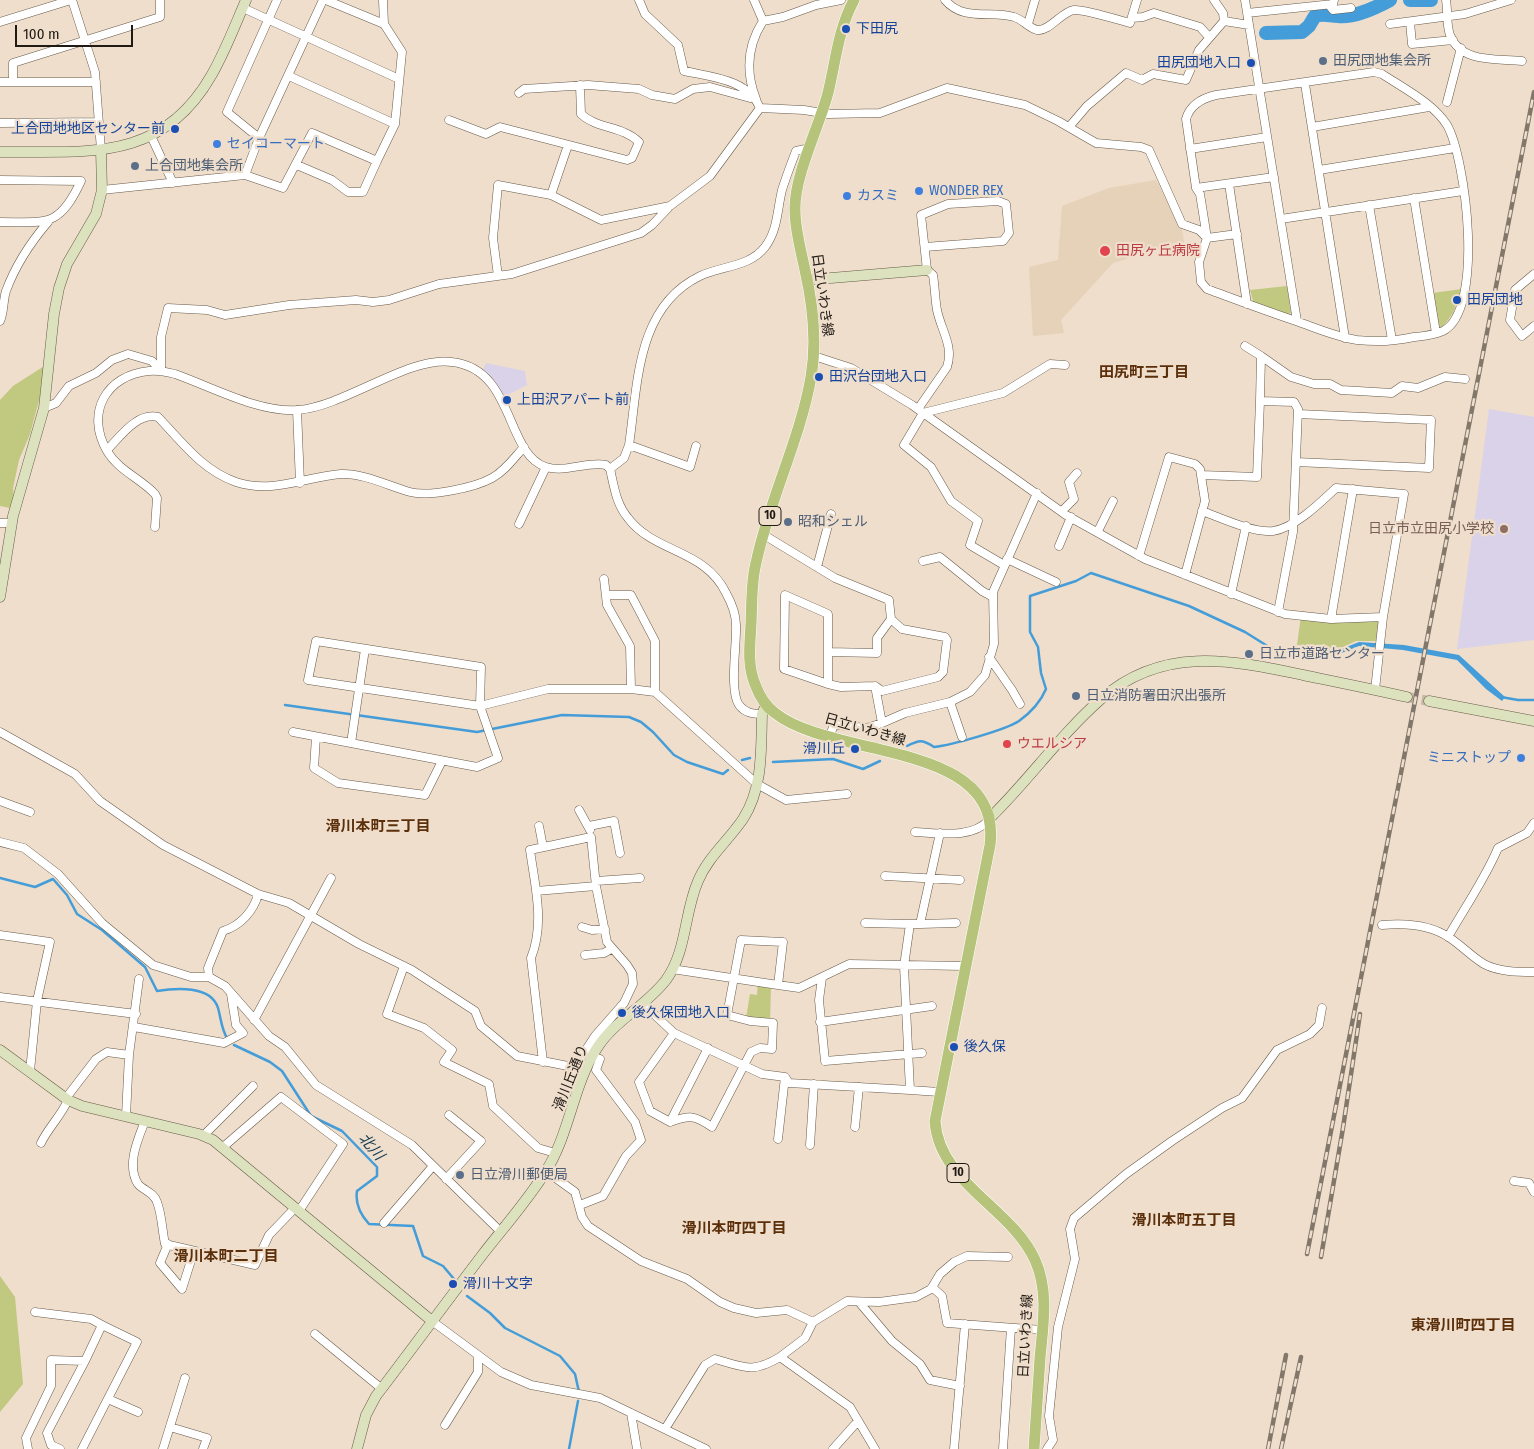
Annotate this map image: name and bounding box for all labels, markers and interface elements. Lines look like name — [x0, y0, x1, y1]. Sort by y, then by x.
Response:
scale bar — [18, 15, 135, 47]
place label: 下田尻 — [856, 21, 898, 37]
marker: 下田尻 — [840, 23, 852, 35]
text: 100 m — [23, 25, 60, 43]
place label: 田尻団地集会所 — [1333, 53, 1431, 69]
place label: 田尻団地入口 — [1157, 55, 1241, 71]
marker: 田尻団地集会所 — [1317, 55, 1329, 67]
marker: 田尻団地入口 — [1245, 57, 1257, 69]
place label: 上合団地地区センター前 — [11, 121, 165, 137]
marker: 上合団地地区センター前 — [169, 123, 181, 135]
place label: セイコーマート — [227, 136, 325, 152]
marker: セイコーマート — [211, 138, 223, 150]
place label: 上合団地集会所 — [145, 158, 243, 174]
marker: 上合団地集会所 — [129, 160, 141, 172]
place label: WONDER REX — [929, 183, 1003, 199]
marker: WONDER REX — [913, 185, 925, 197]
place label: カスミ — [857, 188, 899, 204]
marker: カスミ — [841, 190, 853, 202]
place label: 田尻ヶ丘病院 — [1116, 243, 1200, 259]
marker: 田尻ヶ丘病院 — [1098, 244, 1112, 258]
street label: 日立いわき線 — [808, 252, 836, 338]
place label: 田尻団地 — [1467, 292, 1523, 308]
marker: 田尻団地 — [1451, 294, 1463, 306]
district label: 田尻町三丁目 — [1099, 364, 1189, 382]
place label: 田沢台団地入口 — [829, 369, 927, 385]
marker: 田沢台団地入口 — [813, 371, 825, 383]
place label: 上田沢アパート前 — [517, 392, 629, 408]
marker: 上田沢アパート前 — [501, 394, 513, 406]
road number: 10 — [759, 506, 781, 526]
place label: 昭和シェル — [798, 514, 868, 530]
marker: 昭和シェル — [782, 516, 794, 528]
place label: 日立市立田尻小学校 — [1368, 521, 1494, 537]
marker: 日立市立田尻小学校 — [1498, 523, 1510, 535]
place label: 日立市道路センター — [1259, 646, 1385, 662]
marker: 日立市道路センター — [1243, 648, 1255, 660]
place label: 日立消防署田沢出張所 — [1086, 688, 1226, 704]
marker: 日立消防署田沢出張所 — [1070, 690, 1082, 702]
street label: 日立いわき線 — [822, 710, 908, 750]
place label: ウエルシア — [1017, 736, 1087, 752]
marker: ウエルシア — [1001, 738, 1013, 750]
place label: 滑川丘 — [803, 741, 845, 757]
marker: 滑川丘 — [849, 743, 861, 755]
place label: ミニストップ — [1427, 750, 1511, 766]
marker: ミニストップ — [1515, 752, 1527, 764]
district label: 滑川本町三丁目 — [326, 818, 430, 836]
place label: 後久保団地入口 — [632, 1005, 730, 1021]
marker: 後久保団地入口 — [616, 1007, 628, 1019]
place label: 後久保 — [964, 1039, 1006, 1055]
marker: 後久保 — [948, 1041, 960, 1053]
street label: 滑川丘通り — [550, 1042, 592, 1114]
water label: 北川 — [354, 1130, 388, 1164]
road number: 10 — [947, 1164, 969, 1182]
place label: 日立滑川郵便局 — [470, 1167, 568, 1183]
marker: 日立滑川郵便局 — [454, 1169, 466, 1181]
district label: 滑川本町五丁目 — [1132, 1212, 1236, 1230]
district label: 滑川本町四丁目 — [682, 1220, 786, 1238]
district label: 滑川本町二丁目 — [174, 1248, 278, 1266]
place label: 滑川十文字 — [463, 1276, 533, 1292]
marker: 滑川十文字 — [447, 1278, 459, 1290]
street label: 日立いわき線 — [1015, 1294, 1037, 1378]
district label: 東滑川町四丁目 — [1411, 1317, 1515, 1335]

